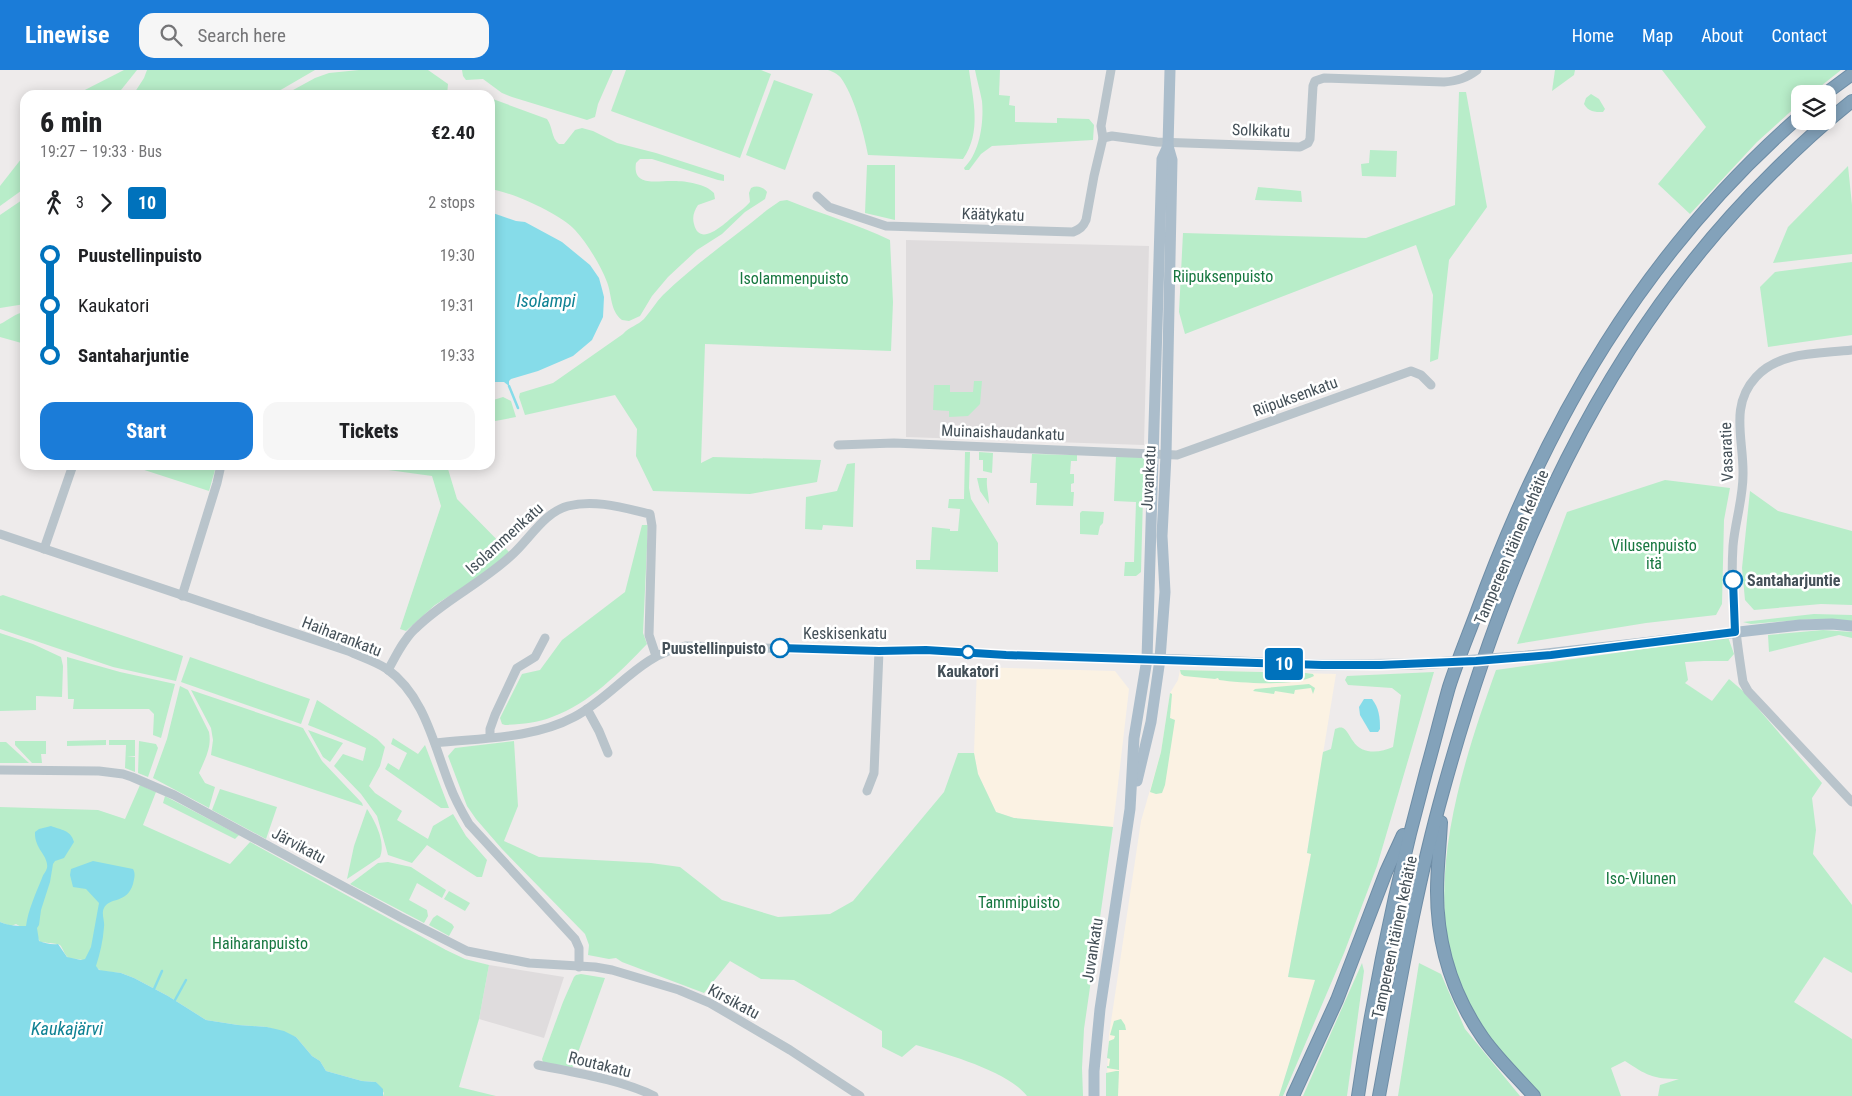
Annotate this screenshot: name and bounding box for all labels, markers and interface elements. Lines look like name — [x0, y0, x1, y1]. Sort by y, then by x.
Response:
search box — [139, 13, 489, 58]
text: Linewise — [25, 21, 109, 49]
icon: search — [157, 21, 185, 49]
text: Search here — [197, 24, 286, 47]
text: Home — [1572, 25, 1614, 46]
text: Map — [1642, 25, 1673, 46]
text: About — [1701, 25, 1743, 46]
text: Contact — [1771, 25, 1827, 46]
map controls — [1791, 85, 1836, 130]
button: layers — [1791, 85, 1836, 130]
text: 6 min — [40, 106, 102, 139]
street label: Solkikatu — [1232, 120, 1290, 141]
text: €2.40 — [431, 121, 475, 144]
text: 19:27 – 19:33 · Bus — [40, 142, 162, 161]
icon: walk — [40, 189, 68, 217]
icon: forward — [92, 189, 120, 217]
text: 10 — [138, 192, 156, 213]
text: 3 — [76, 193, 84, 212]
text: 2 stops — [428, 193, 475, 212]
street label: Käätykatu — [961, 204, 1025, 225]
text: Puustellinpuisto — [78, 244, 202, 267]
text: 19:30 — [440, 246, 475, 265]
park label: Riipuksenpuisto — [1173, 267, 1273, 286]
park label: Isolammenpuisto — [739, 269, 849, 288]
water label: Isolampi — [516, 290, 577, 311]
text: Kaukatori — [78, 294, 149, 317]
text: 19:31 — [440, 296, 475, 315]
text: Santaharjuntie — [78, 344, 189, 367]
text: 19:33 — [440, 346, 475, 365]
street label: Riipuksenkatu — [1250, 372, 1340, 421]
button: Start — [40, 402, 253, 460]
button: Tickets — [263, 402, 475, 460]
street label: Muinaishaudankatu — [941, 421, 1065, 444]
street label: Vasaratie — [1716, 422, 1737, 482]
street label: Juvankatu — [1137, 445, 1160, 511]
street label: Tampereen itäinen kehätie — [1470, 467, 1553, 627]
street label: Isolammenkatu — [462, 499, 547, 578]
park label: Vilusenpuisto itä — [1611, 536, 1697, 573]
marker: Santaharjuntie — [1723, 570, 1743, 590]
place label: Santaharjuntie — [1747, 571, 1841, 590]
street label: Haiharankatu — [299, 613, 384, 660]
street label: Keskisenkatu — [803, 624, 887, 643]
marker: Puustellinpuisto — [770, 638, 790, 658]
place label: Puustellinpuisto — [662, 639, 766, 658]
marker: Kaukatori — [961, 645, 975, 659]
line badge: 10 — [1262, 648, 1306, 680]
text: 10 — [1275, 653, 1293, 674]
place label: Kaukatori — [937, 662, 999, 681]
street label: Järvikatu — [269, 823, 329, 868]
street label: Tampereen itäinen kehätie — [1368, 854, 1421, 1020]
park label: Iso-Vilunen — [1606, 869, 1676, 888]
park label: Tammipuisto — [978, 893, 1060, 912]
street label: Juvankatu — [1078, 917, 1107, 984]
park label: Haiharanpuisto — [212, 934, 308, 953]
street label: Kirsikatu — [705, 980, 763, 1023]
water label: Kaukajärvi — [31, 1018, 104, 1039]
street label: Routakatu — [567, 1048, 633, 1081]

